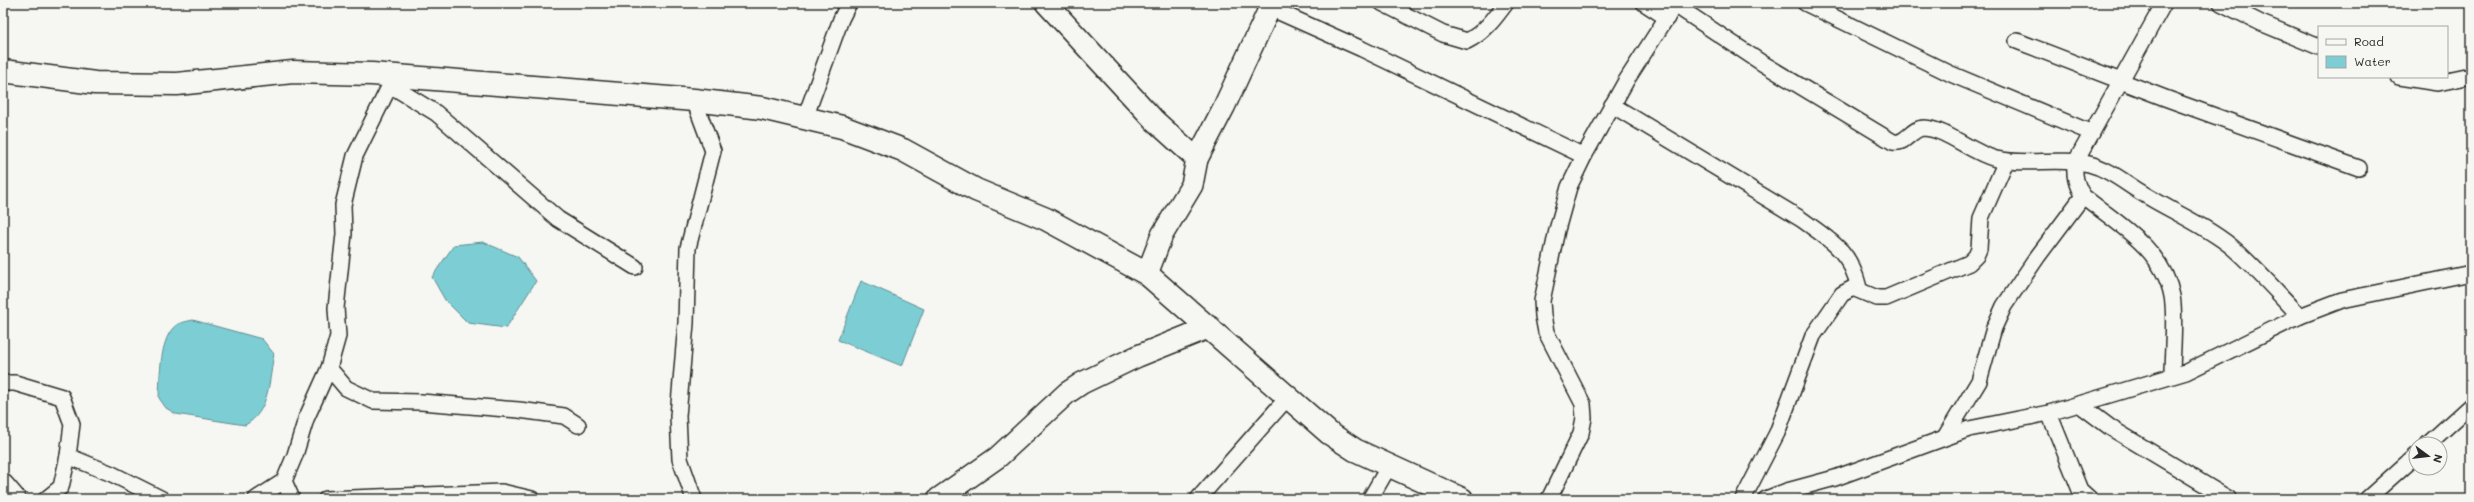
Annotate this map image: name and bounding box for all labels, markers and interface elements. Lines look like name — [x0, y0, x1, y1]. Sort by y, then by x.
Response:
legend — [2318, 26, 2448, 78]
text: Road — [2354, 33, 2384, 49]
text: Water — [2354, 53, 2391, 69]
north arrow — [2408, 436, 2448, 476]
text: N — [2430, 453, 2446, 465]

